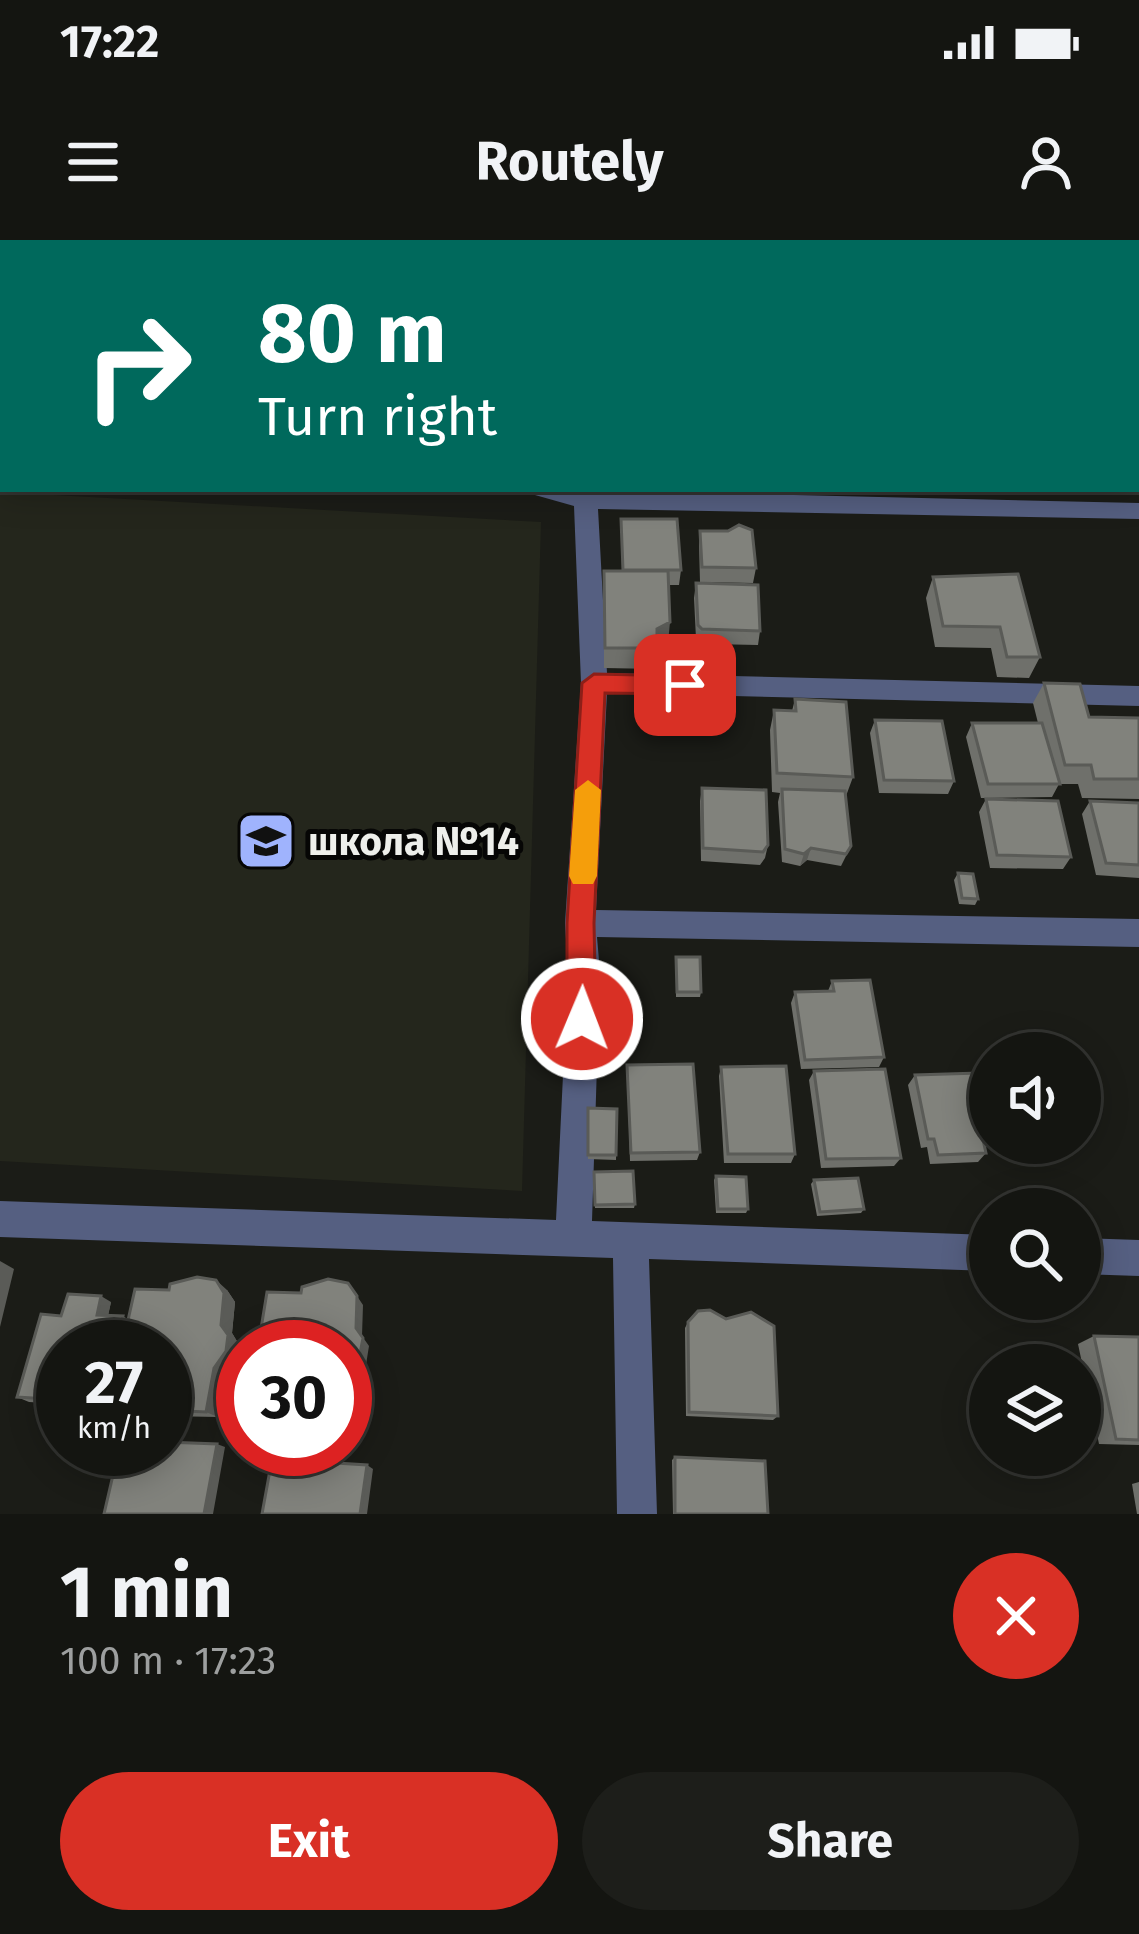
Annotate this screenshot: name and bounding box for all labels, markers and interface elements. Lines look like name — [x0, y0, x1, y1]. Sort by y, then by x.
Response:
text: 17:22 — [60, 15, 159, 69]
icon: menu — [60, 129, 126, 195]
icon: person — [1013, 129, 1079, 195]
text: Routely — [475, 130, 664, 194]
text: 80 m — [258, 283, 447, 384]
icon: right — [60, 288, 216, 444]
text: Turn right — [258, 385, 497, 449]
pin — [634, 634, 736, 736]
icon: arrive — [652, 652, 718, 718]
school or university icon: школа №14 — [235, 810, 297, 872]
place label: школа №14 — [308, 819, 519, 865]
position arrow — [519, 956, 645, 1082]
map controls — [969, 1032, 1101, 1476]
button: sound — [969, 1032, 1101, 1164]
button: search — [969, 1188, 1101, 1320]
speed limit sign: 30 — [216, 1320, 372, 1476]
button: layers — [969, 1344, 1101, 1476]
text: 27 — [85, 1347, 143, 1419]
text: km/h — [77, 1410, 151, 1446]
text: 1 min — [60, 1550, 233, 1636]
button: close — [953, 1553, 1079, 1679]
text: 100 m · 17:23 — [60, 1638, 276, 1684]
button: Exit — [60, 1772, 558, 1910]
button: Share — [582, 1772, 1079, 1910]

